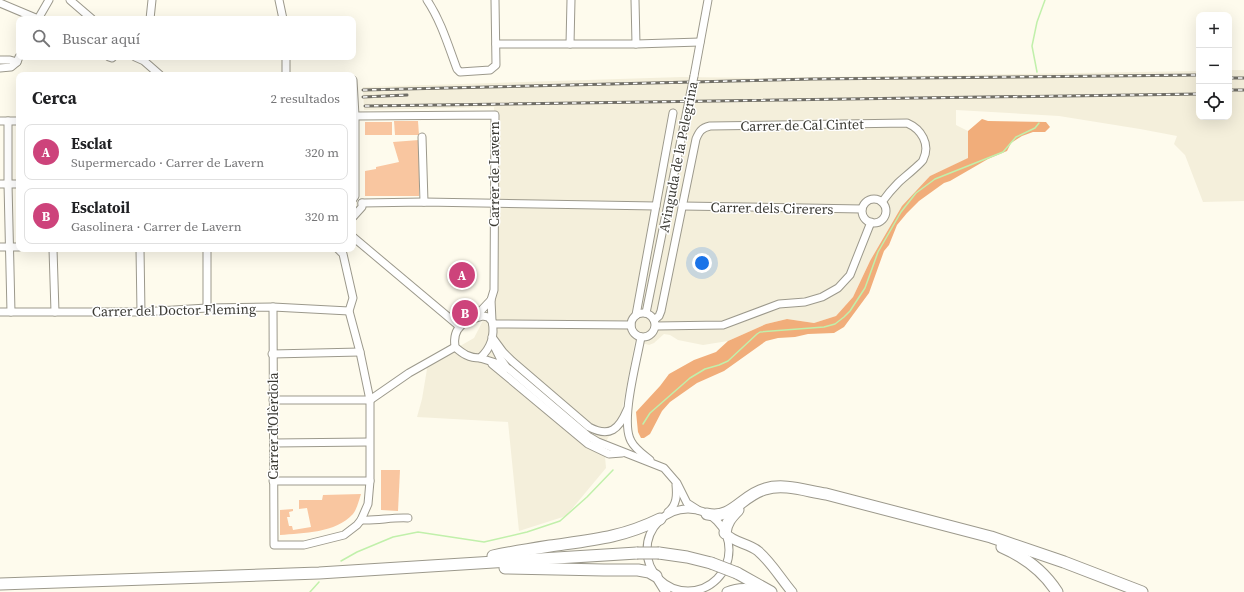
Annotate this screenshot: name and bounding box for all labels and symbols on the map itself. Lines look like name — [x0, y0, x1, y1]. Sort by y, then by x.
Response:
street label: Avinguda de la Pelegrina — [654, 79, 703, 234]
street label: Carrer de Cal Cintet — [740, 114, 864, 136]
street label: Carrer de Lavern — [484, 121, 504, 227]
street label: Carrer dels Cirerers — [710, 197, 834, 219]
your location — [692, 253, 712, 273]
pin: A — [449, 260, 475, 290]
pin: B — [452, 298, 478, 328]
street label: Carrer del Doctor Fleming — [92, 299, 256, 321]
street label: Carrer d'Olèrdola — [263, 371, 283, 480]

